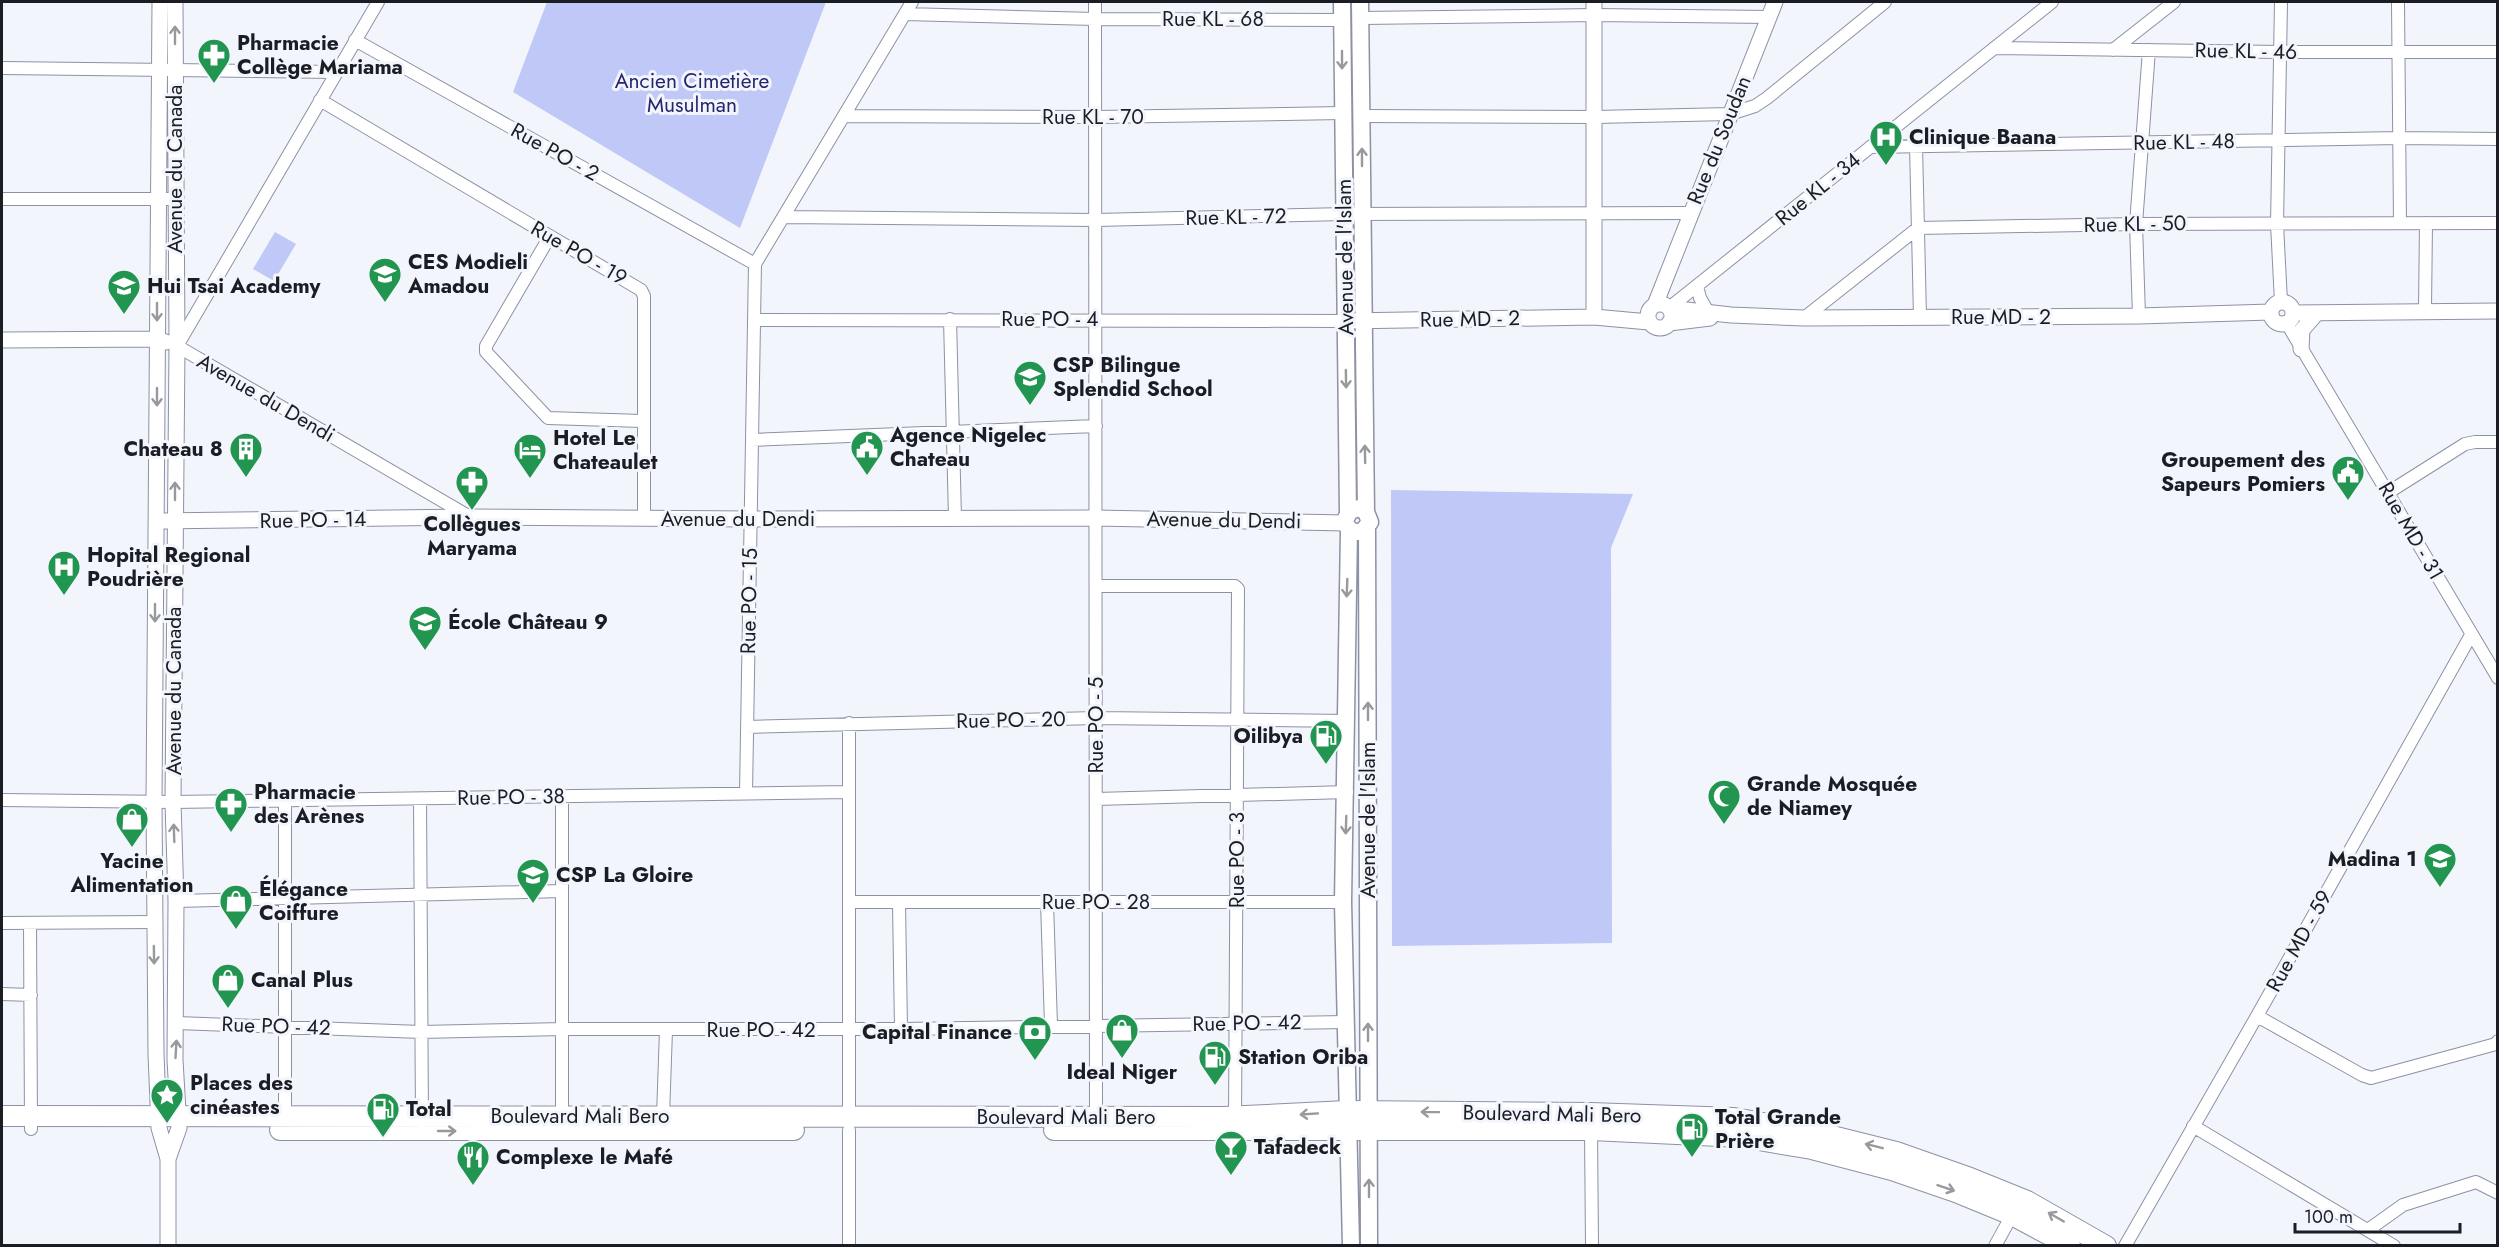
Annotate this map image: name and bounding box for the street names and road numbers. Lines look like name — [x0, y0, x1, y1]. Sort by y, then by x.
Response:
street label: Rue KL - 68 — [1162, 4, 1264, 34]
street label: Rue KL - 46 — [2194, 35, 2298, 67]
street label: Rue du Soudan — [1680, 71, 1758, 209]
street label: Avenue du Canada — [160, 85, 190, 253]
street label: Rue KL - 70 — [1042, 102, 1144, 132]
street label: Rue PO - 2 — [505, 115, 605, 189]
street label: Rue KL - 48 — [2133, 126, 2235, 158]
street label: Rue KL - 34 — [1769, 145, 1867, 233]
street label: Avenue de l'Islam — [1329, 178, 1361, 336]
street label: Rue KL - 72 — [1185, 201, 1287, 233]
street label: Rue KL - 50 — [2083, 208, 2187, 240]
street label: Rue PO - 19 — [525, 213, 633, 293]
street label: Rue MD - 2 — [1951, 302, 2051, 332]
street label: Rue MD - 2 — [1420, 303, 1520, 335]
street label: Rue PO - 4 — [1001, 304, 1099, 334]
street label: Avenue du Dendi — [192, 346, 340, 450]
street label: Rue MD - 31 — [2371, 476, 2451, 586]
street label: Rue PO - 14 — [259, 504, 367, 536]
street label: Avenue du Dendi — [661, 504, 815, 534]
street label: Avenue du Dendi — [1146, 504, 1302, 536]
street label: Rue PO - 15 — [733, 548, 765, 654]
street label: Avenue du Canada — [159, 607, 189, 775]
street label: Rue PO - 5 — [1081, 677, 1111, 773]
street label: Rue PO - 20 — [956, 704, 1066, 736]
street label: Avenue de l'Islam — [1353, 742, 1383, 898]
street label: Rue PO - 38 — [457, 781, 565, 813]
street label: Rue PO - 3 — [1222, 812, 1252, 908]
street label: Rue MD - 59 — [2259, 885, 2339, 997]
street label: Rue PO - 28 — [1042, 887, 1150, 917]
street label: Rue PO - 42 — [1192, 1007, 1302, 1039]
street label: Rue PO - 42 — [221, 1009, 331, 1043]
street label: Rue PO - 42 — [706, 1015, 816, 1045]
street label: Boulevard Mali Bero — [1462, 1097, 1642, 1131]
street label: Boulevard Mali Bero — [491, 1101, 669, 1131]
street label: Boulevard Mali Bero — [977, 1102, 1155, 1132]

